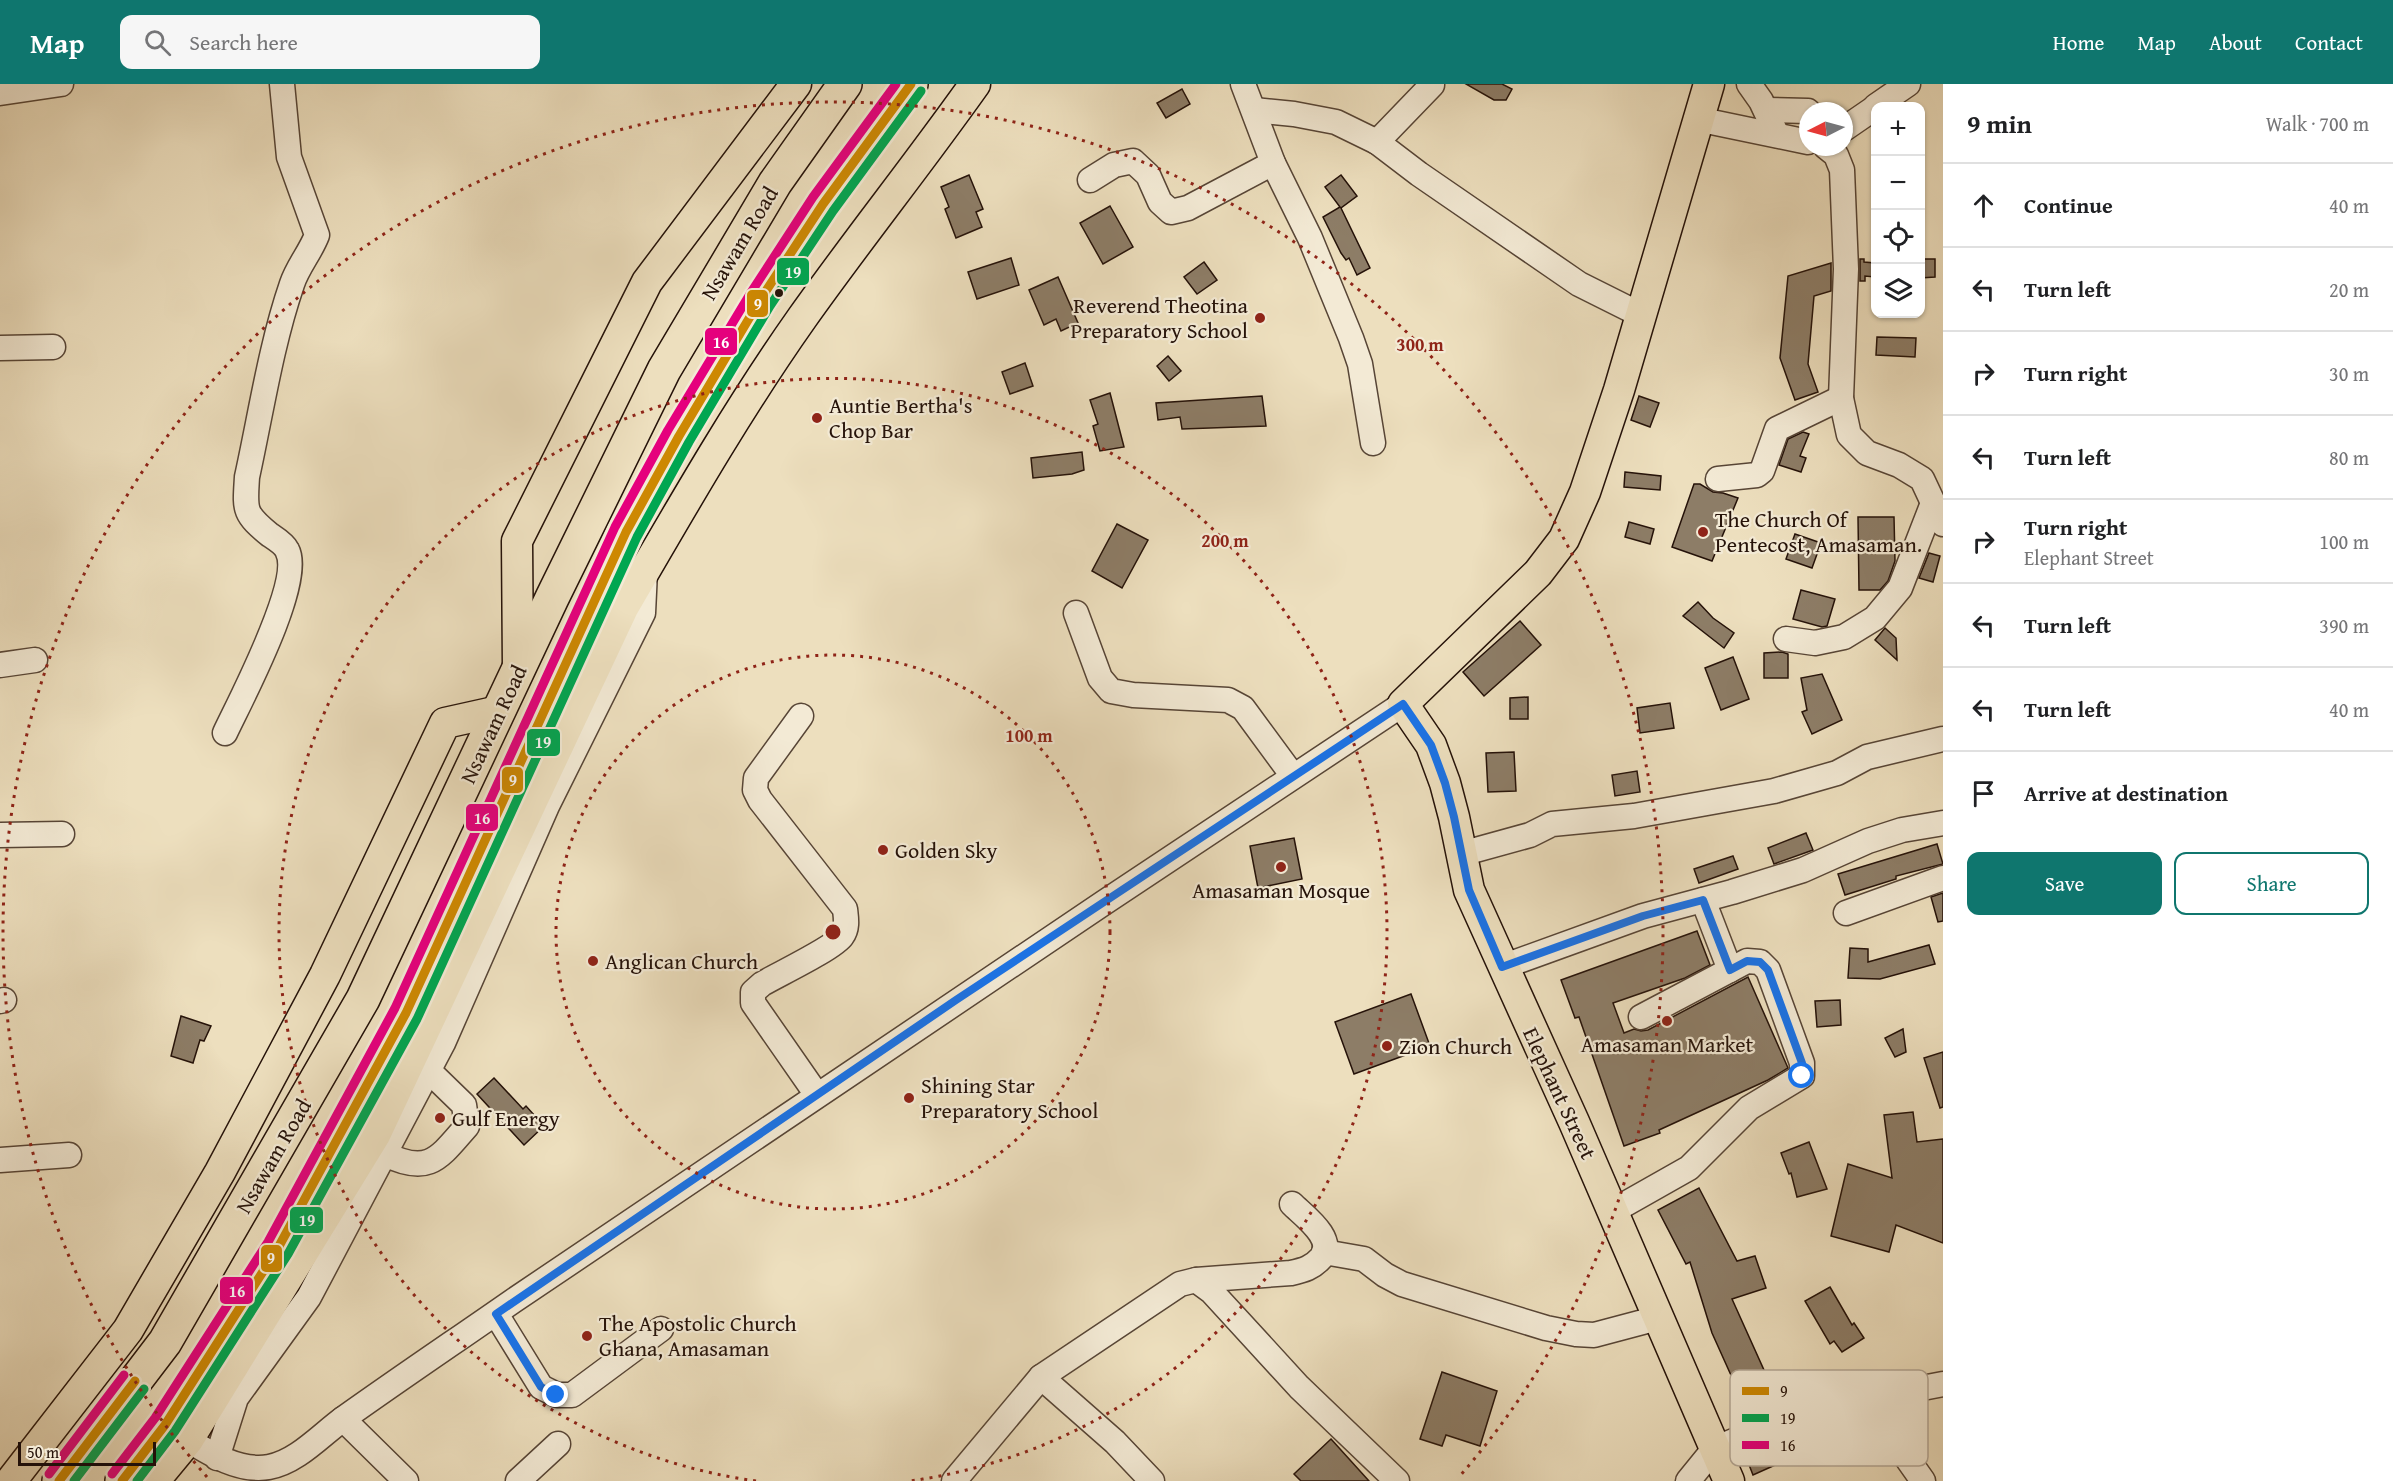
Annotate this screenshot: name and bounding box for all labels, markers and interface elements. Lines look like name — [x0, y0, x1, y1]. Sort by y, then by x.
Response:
search box — [120, 15, 540, 69]
text: Map — [30, 22, 84, 63]
icon: search — [141, 26, 174, 59]
text: Search here — [189, 26, 298, 58]
text: Home — [2053, 27, 2104, 58]
text: Map — [2137, 27, 2176, 58]
text: About — [2209, 27, 2262, 58]
text: Contact — [2295, 27, 2363, 58]
north arrow — [1799, 102, 1853, 156]
map controls — [1871, 102, 1925, 318]
button: + — [1871, 102, 1925, 156]
text: 9 min — [1967, 104, 2032, 143]
text: Walk · 700 m — [2266, 109, 2369, 138]
button: − — [1871, 156, 1925, 210]
street label: Nsawam Road — [692, 180, 786, 306]
icon: ahead — [1967, 189, 2000, 222]
text: Continue — [2024, 189, 2113, 221]
text: 40 m — [2329, 191, 2369, 220]
button: locate — [1871, 210, 1925, 264]
line badge: 19 — [776, 257, 810, 286]
text: 19 — [785, 260, 801, 284]
button: layers — [1871, 264, 1925, 318]
icon: left — [1967, 273, 2000, 306]
text: Turn left — [2024, 273, 2111, 305]
text: 20 m — [2329, 275, 2369, 304]
unlabelled marker — [773, 287, 785, 299]
line badge: 9 — [746, 289, 769, 318]
place label: Reverend Theotina Preparatory School — [1071, 289, 1249, 346]
text: 9 — [754, 292, 762, 316]
marker: Reverend Theotina Preparatory School — [1253, 311, 1267, 325]
line badge: 16 — [704, 327, 738, 356]
text: 16 — [713, 330, 729, 354]
text: 300 m — [1396, 331, 1444, 358]
icon: right — [1967, 357, 2000, 390]
text: Turn right — [2024, 357, 2127, 389]
text: 30 m — [2329, 359, 2369, 388]
place label: Auntie Bertha's Chop Bar — [829, 389, 972, 446]
marker: Auntie Bertha's Chop Bar — [810, 411, 824, 425]
icon: left — [1967, 441, 2000, 474]
text: Turn left — [2024, 441, 2111, 473]
text: 80 m — [2329, 443, 2369, 472]
place label: The Church Of Pentecost, Amasaman. — [1715, 503, 1922, 560]
text: Turn right — [2024, 511, 2127, 543]
marker: The Church Of Pentecost, Amasaman. — [1696, 525, 1710, 539]
icon: right — [1967, 525, 2000, 558]
text: 200 m — [1201, 527, 1249, 554]
text: 100 m — [2319, 527, 2369, 556]
text: Elephant Street — [2024, 543, 2154, 572]
icon: left — [1967, 609, 2000, 642]
text: Turn left — [2024, 609, 2111, 641]
text: 390 m — [2319, 611, 2369, 640]
street label: Nsawam Road — [452, 659, 535, 789]
icon: left — [1967, 693, 2000, 726]
text: Turn left — [2024, 693, 2111, 725]
text: 40 m — [2329, 695, 2369, 724]
text: 100 m — [1005, 722, 1053, 749]
line badge: 19 — [526, 728, 561, 757]
text: 19 — [535, 730, 551, 754]
line badge: 9 — [501, 766, 524, 794]
text: 9 — [509, 768, 517, 792]
icon: arrive — [1967, 777, 2000, 810]
text: Arrive at destination — [2024, 777, 2228, 809]
line badge: 16 — [465, 803, 499, 832]
text: 16 — [474, 806, 490, 830]
place label: Golden Sky — [895, 834, 998, 866]
marker: Golden Sky — [876, 843, 890, 857]
button: Save — [1967, 852, 2162, 915]
button: Share — [2174, 852, 2369, 915]
marker: Amasaman Mosque — [1274, 860, 1288, 874]
place label: Amasaman Mosque — [1192, 874, 1370, 906]
centre of rings — [823, 922, 843, 942]
place label: Anglican Church — [605, 945, 759, 977]
marker: Anglican Church — [586, 954, 600, 968]
marker: Amasaman Market — [1660, 1014, 1674, 1028]
street label: Elephant Street — [1515, 1021, 1605, 1165]
place label: Amasaman Market — [1581, 1028, 1754, 1060]
place label: Zion Church — [1399, 1030, 1513, 1062]
marker: Zion Church — [1380, 1039, 1394, 1053]
route start — [1788, 1062, 1814, 1088]
place label: Shining Star Preparatory School — [921, 1069, 1098, 1126]
marker: Shining Star Preparatory School — [902, 1091, 916, 1105]
street label: Nsawam Road — [227, 1092, 319, 1219]
place label: Gulf Energy — [452, 1102, 560, 1134]
marker: Gulf Energy — [433, 1111, 447, 1125]
line badge: 19 — [289, 1206, 324, 1234]
text: 19 — [299, 1208, 315, 1232]
line badge: 9 — [260, 1244, 283, 1273]
text: 9 — [267, 1246, 275, 1270]
line badge: 16 — [219, 1276, 254, 1305]
text: 16 — [229, 1279, 245, 1303]
place label: The Apostolic Church Ghana, Amasaman — [599, 1307, 797, 1364]
marker: The Apostolic Church Ghana, Amasaman — [580, 1329, 594, 1343]
legend — [1730, 1370, 1928, 1466]
text: 9 — [1780, 1379, 1788, 1403]
route end — [542, 1381, 568, 1407]
text: 19 — [1780, 1406, 1796, 1430]
text: 16 — [1780, 1433, 1796, 1457]
scale bar — [18, 1439, 156, 1466]
text: 50 m — [27, 1440, 59, 1464]

